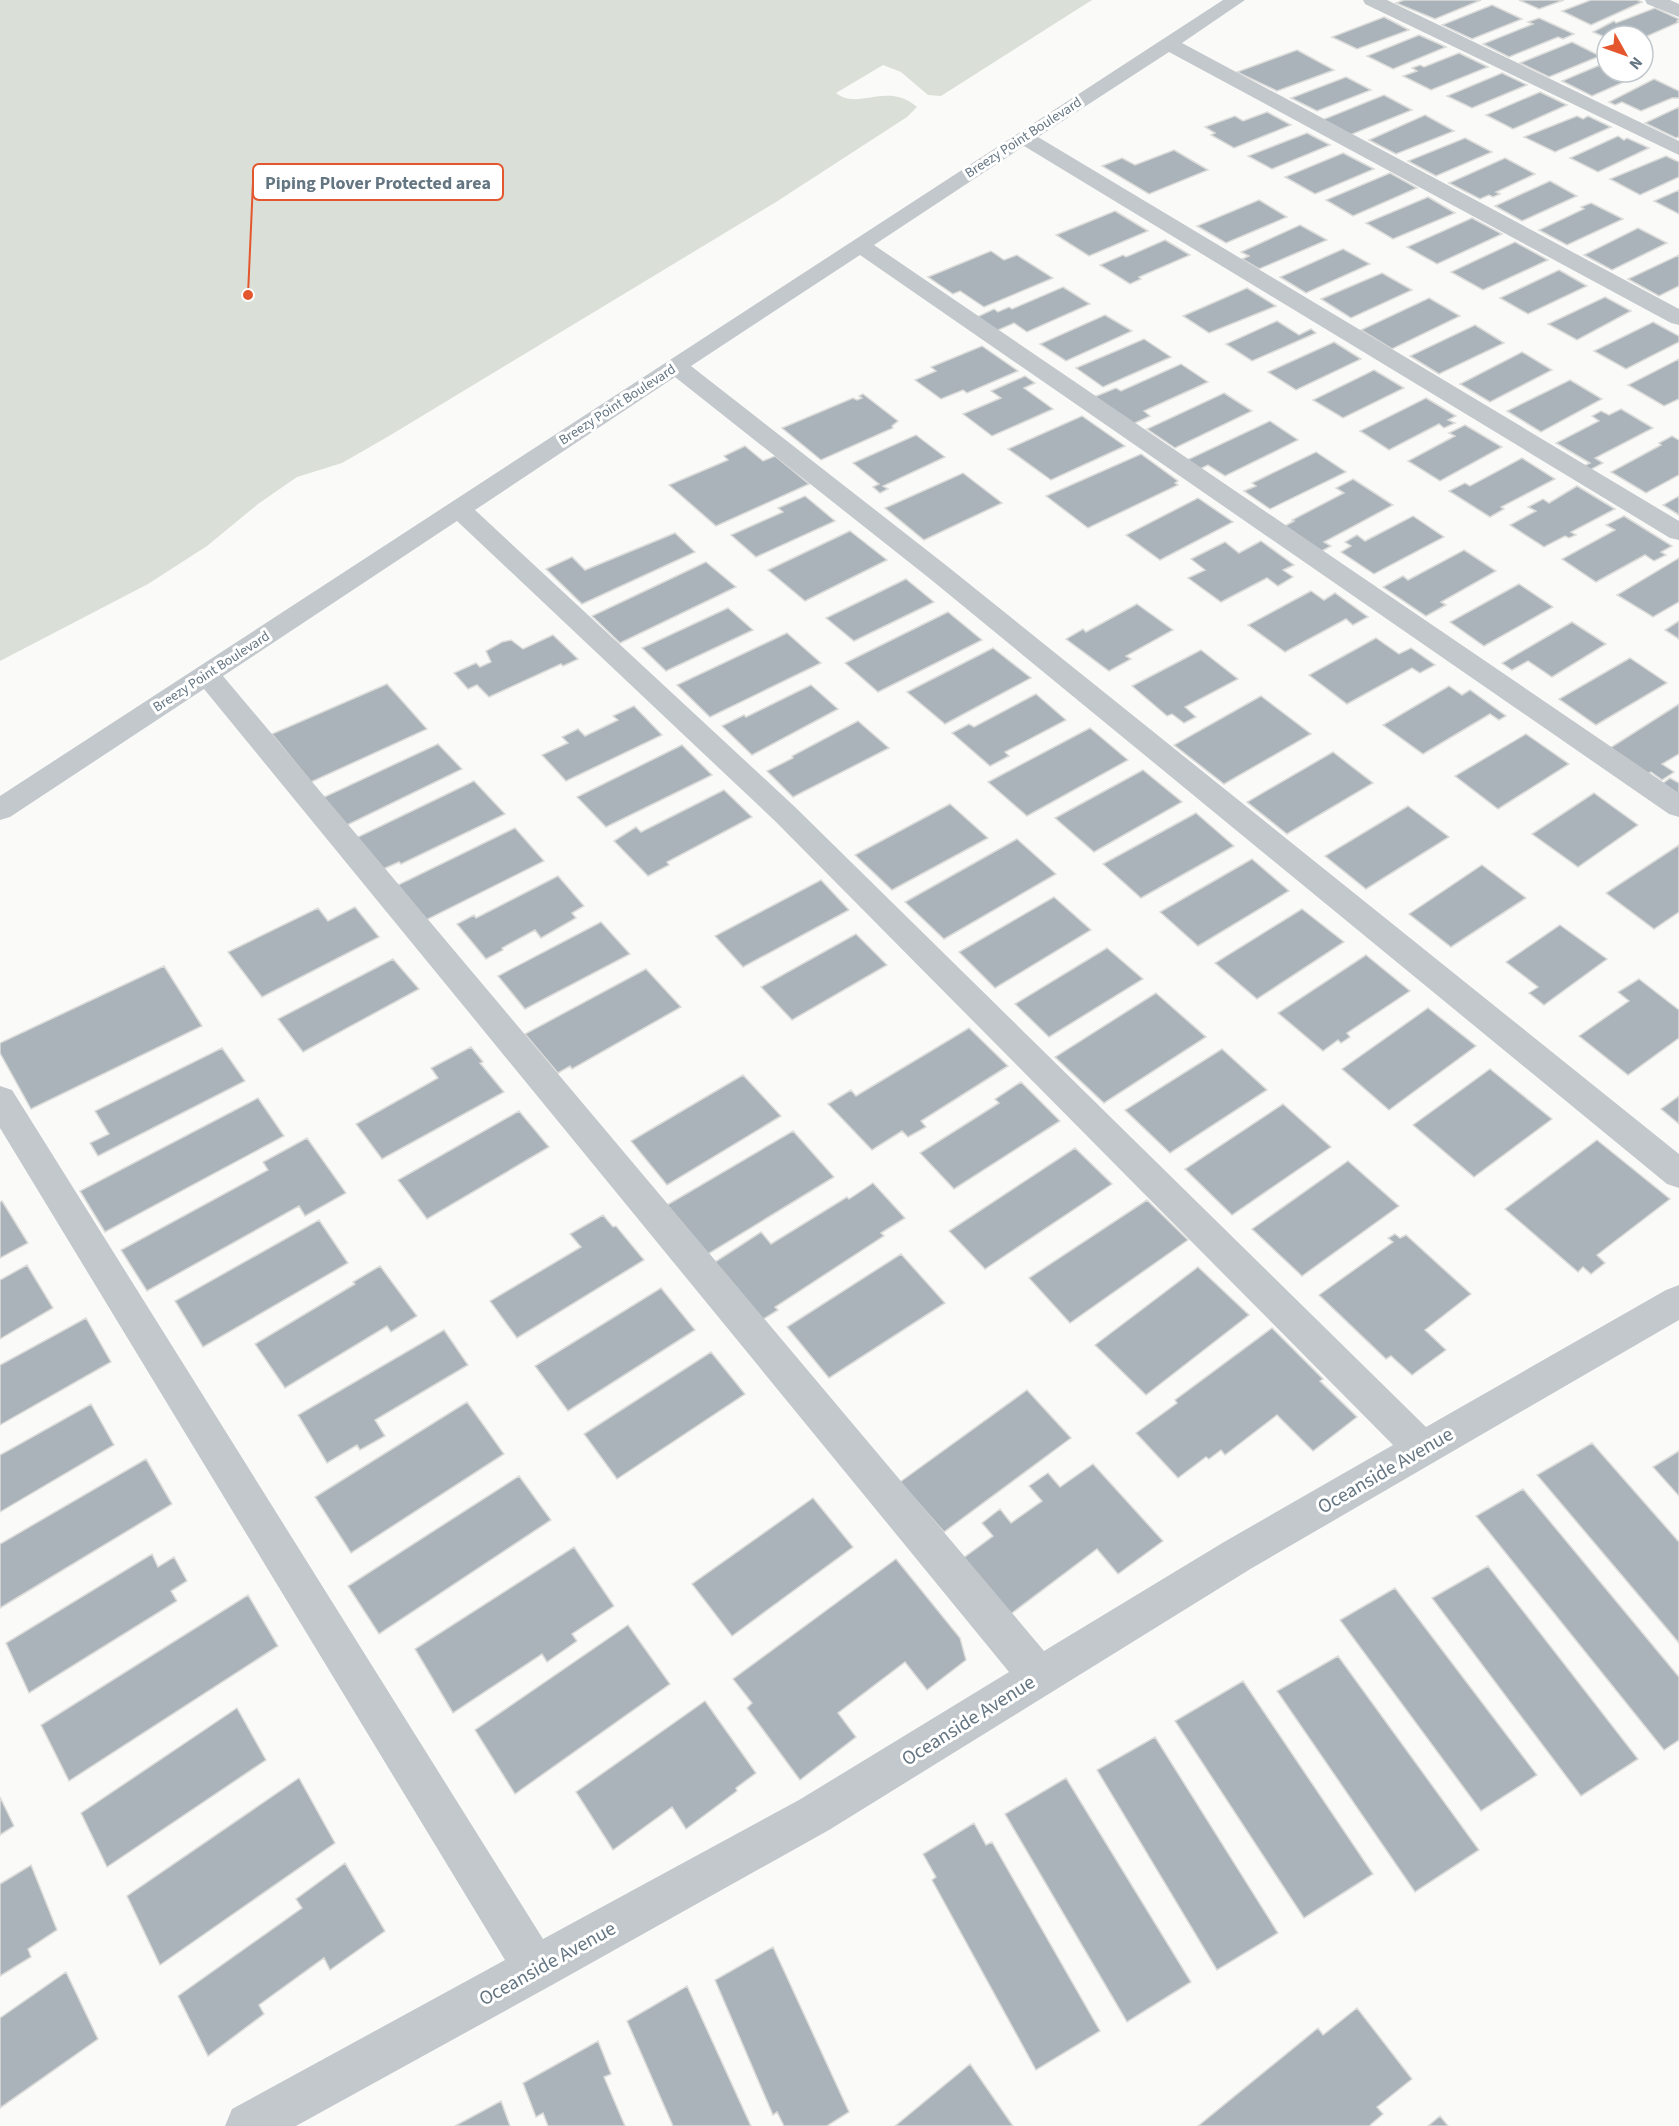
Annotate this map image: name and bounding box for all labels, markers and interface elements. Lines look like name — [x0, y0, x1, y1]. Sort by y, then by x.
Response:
north arrow — [1595, 24, 1655, 84]
text: N — [1624, 52, 1648, 74]
street label: Breezy Point Boulevard — [961, 92, 1086, 183]
callout: Piping Plover Protected area — [253, 164, 503, 200]
text: Piping Plover Protected area — [265, 171, 491, 196]
street label: Breezy Point Boulevard — [555, 359, 680, 450]
street label: Breezy Point Boulevard — [149, 626, 274, 717]
street label: Oceanside Avenue — [1312, 1421, 1459, 1521]
street label: Oceanside Avenue — [896, 1669, 1041, 1773]
street label: Oceanside Avenue — [474, 1915, 621, 2013]

